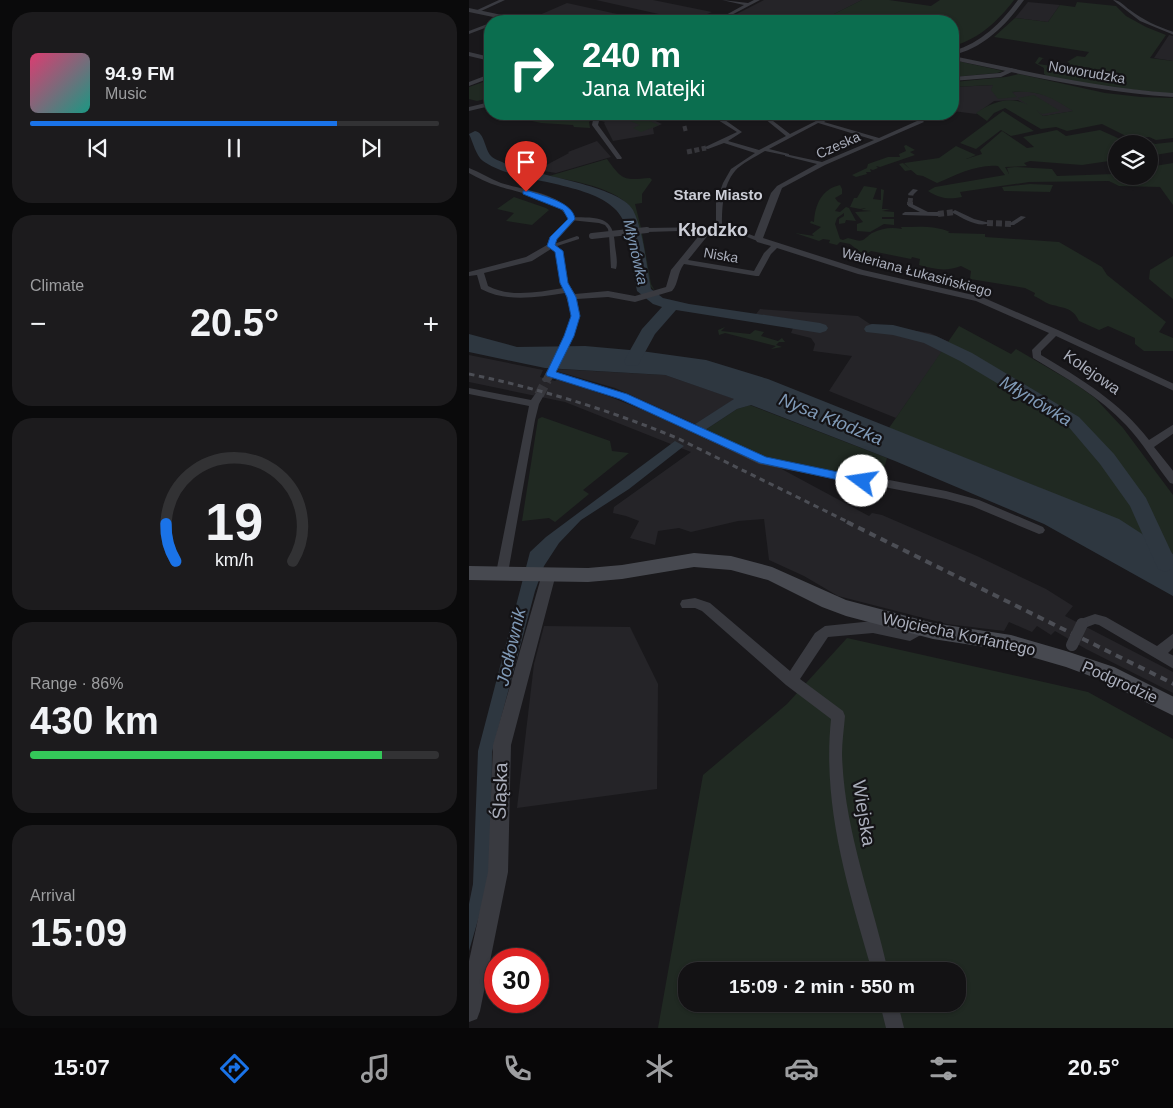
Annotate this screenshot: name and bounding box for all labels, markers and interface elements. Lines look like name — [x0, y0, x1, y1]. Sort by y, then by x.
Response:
icon: right — [499, 35, 564, 100]
text: 240 m — [582, 35, 681, 74]
street label: Noworudzka — [1047, 57, 1127, 87]
text: 94.9 FM — [105, 63, 175, 84]
text: Jana Matejki — [582, 76, 706, 101]
text: Music — [105, 85, 147, 102]
street label: Czeska — [813, 128, 863, 162]
icon: previous — [84, 134, 112, 162]
icon: pause — [220, 134, 248, 162]
icon: next — [357, 134, 385, 162]
map controls — [1108, 135, 1158, 185]
button: layers — [1108, 135, 1158, 185]
pin — [505, 141, 547, 192]
icon: arrive — [512, 148, 540, 176]
district label: Stare Miasto — [673, 186, 763, 203]
water label: Młynówka — [620, 218, 652, 286]
district label: Kłodzko — [678, 220, 748, 240]
street label: Niska — [702, 244, 740, 266]
street label: Waleriana Łukasińskiego — [840, 244, 994, 300]
text: Climate — [30, 277, 84, 294]
text: 20.5° — [190, 302, 279, 344]
text: − — [30, 308, 46, 339]
text: + — [423, 308, 439, 339]
street label: Kolejowa — [1061, 346, 1124, 398]
water label: Młynówka — [997, 372, 1075, 430]
water label: Nysa Kłodzka — [776, 389, 886, 449]
position arrow — [835, 454, 887, 506]
text: 19 — [206, 493, 263, 551]
text: km/h — [215, 550, 254, 570]
water label: Jodłownik — [492, 605, 530, 689]
street label: Wojciecha Korfantego — [881, 609, 1037, 659]
street label: Podgrodzie — [1080, 658, 1161, 706]
text: Range · 86% — [30, 675, 123, 692]
text: 430 km — [30, 700, 159, 742]
street label: Śląska — [489, 762, 512, 820]
street label: Wiejska — [848, 779, 880, 848]
text: Arrival — [30, 887, 75, 904]
text: 15:09 — [30, 912, 127, 954]
speed limit sign: 30 — [484, 948, 549, 1013]
text: 15:09 · 2 min · 550 m — [729, 976, 915, 997]
icon: directions — [217, 1051, 252, 1086]
icon: music — [358, 1051, 393, 1086]
icon: phone — [500, 1051, 535, 1086]
icon: climate — [642, 1051, 677, 1086]
icon: car — [784, 1051, 819, 1086]
icon: filters — [926, 1051, 961, 1086]
text: 15:07 — [53, 1055, 110, 1080]
text: 20.5° — [1068, 1055, 1119, 1080]

